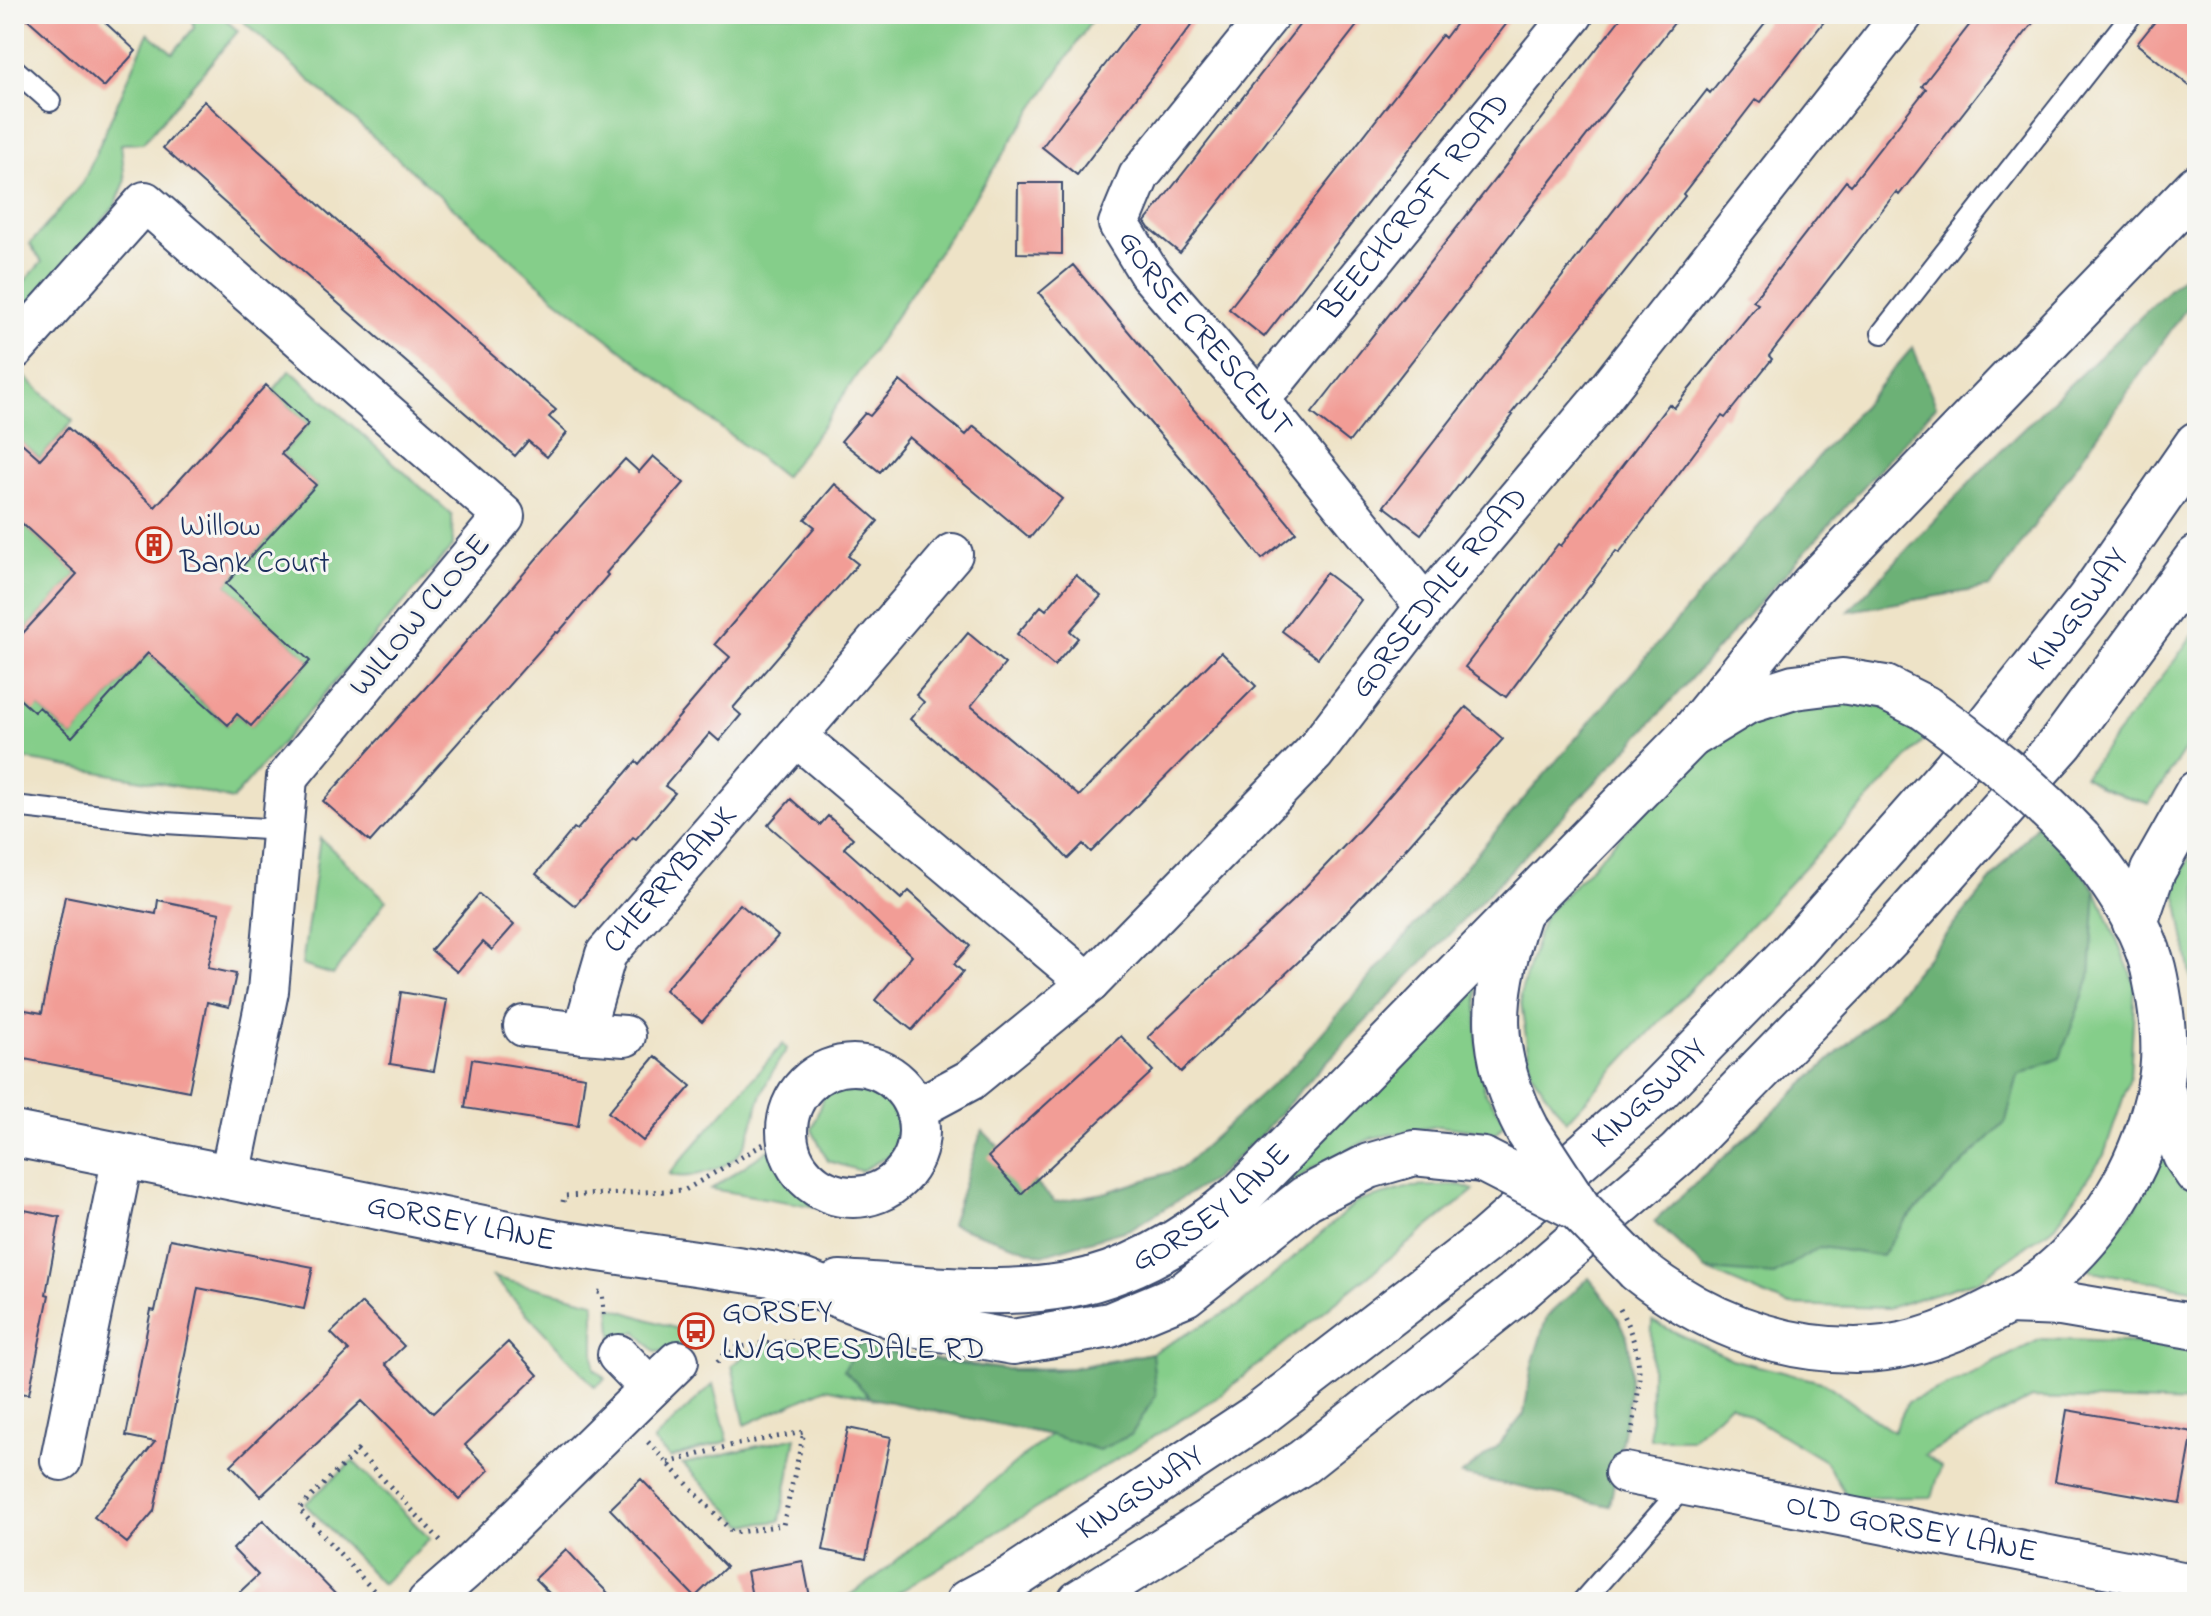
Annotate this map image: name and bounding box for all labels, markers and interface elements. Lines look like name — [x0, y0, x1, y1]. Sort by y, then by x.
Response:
street label: BEECHCROFT ROAD — [1308, 83, 1523, 333]
street label: GORSE CRESCENT — [1105, 222, 1304, 448]
street label: GORSEDALE ROAD — [1340, 477, 1540, 709]
place label: Willow Bank Court — [179, 504, 330, 588]
street label: WILLOW CLOSE — [339, 524, 503, 708]
building icon: Willow Bank Court — [135, 526, 173, 564]
street label: KINGSWAY — [2017, 538, 2141, 682]
street label: CHERRYBANK — [592, 795, 749, 965]
street label: KINGSWAY — [1581, 1028, 1719, 1161]
street label: GORSEY LANE — [1124, 1133, 1302, 1285]
street label: GORSEY LANE — [363, 1182, 559, 1265]
place label: GORSEY LN/GORESDALE RD — [722, 1290, 985, 1374]
bus stop icon: GORSEY LN/GORESDALE RD — [677, 1312, 715, 1350]
street label: KINGSWAY — [1067, 1434, 1214, 1553]
street label: OLD GORSEY LANE — [1782, 1481, 2041, 1577]

